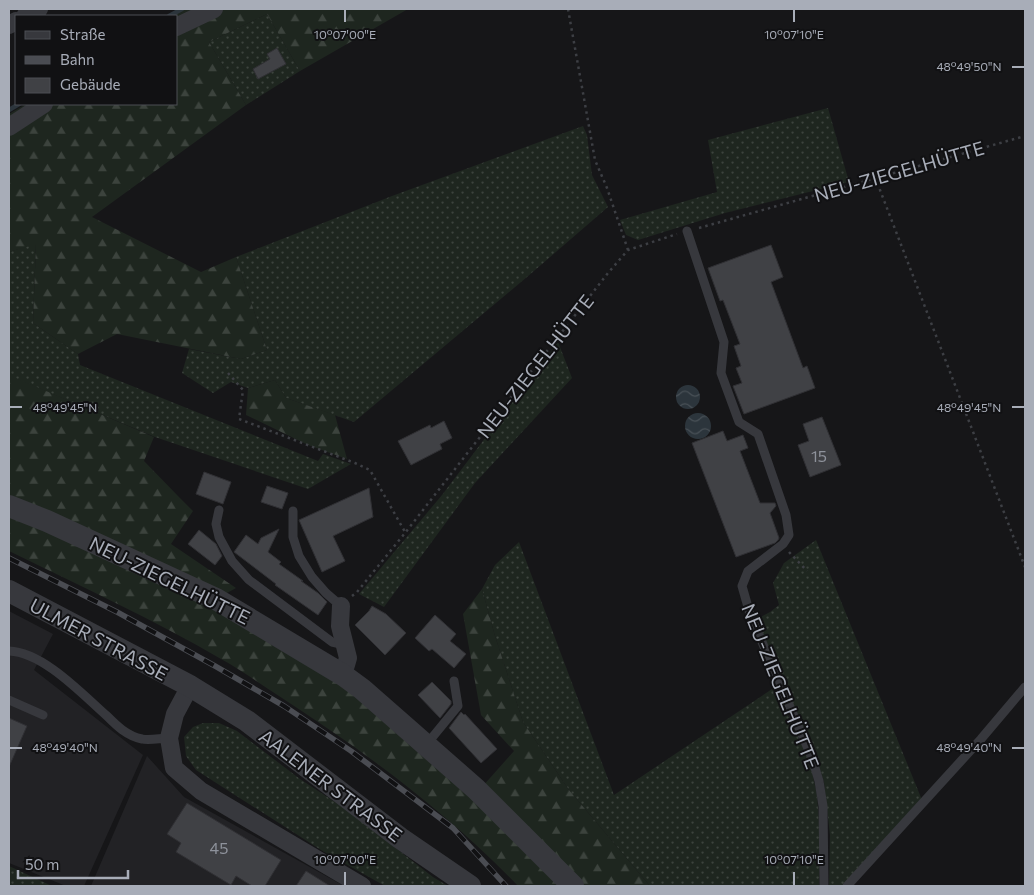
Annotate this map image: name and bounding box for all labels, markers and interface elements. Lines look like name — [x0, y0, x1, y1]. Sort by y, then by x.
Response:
legend — [15, 15, 178, 105]
text: Straße — [60, 25, 106, 43]
text: 10°07'00"E — [314, 27, 376, 41]
text: 10°07'10"E — [764, 27, 824, 41]
text: Bahn — [60, 50, 95, 68]
text: 48°49'50"N — [936, 59, 1002, 73]
text: Gebäude — [60, 75, 121, 93]
street label: NEU-ZIEGELHÜTTE — [811, 136, 987, 206]
street label: NEU-ZIEGELHÜTTE — [472, 290, 598, 442]
text: 48°49'45"N — [33, 400, 97, 414]
text: 48°49'45"N — [937, 400, 1001, 414]
house number: 15 — [811, 446, 827, 465]
street label: NEU-ZIEGELHÜTTE — [86, 531, 254, 629]
street label: ULMER STRASSE — [26, 593, 172, 685]
street label: NEU-ZIEGELHÜTTE — [737, 600, 825, 772]
street label: AALENER STRASSE — [255, 724, 407, 846]
text: 48°49'40"N — [32, 740, 98, 754]
text: 48°49'40"N — [936, 740, 1002, 754]
house number: 45 — [210, 838, 228, 857]
scale bar — [18, 848, 128, 880]
text: 10°07'00"E — [314, 852, 376, 866]
text: 10°07'10"E — [764, 852, 824, 866]
text: 50 m — [25, 855, 59, 873]

